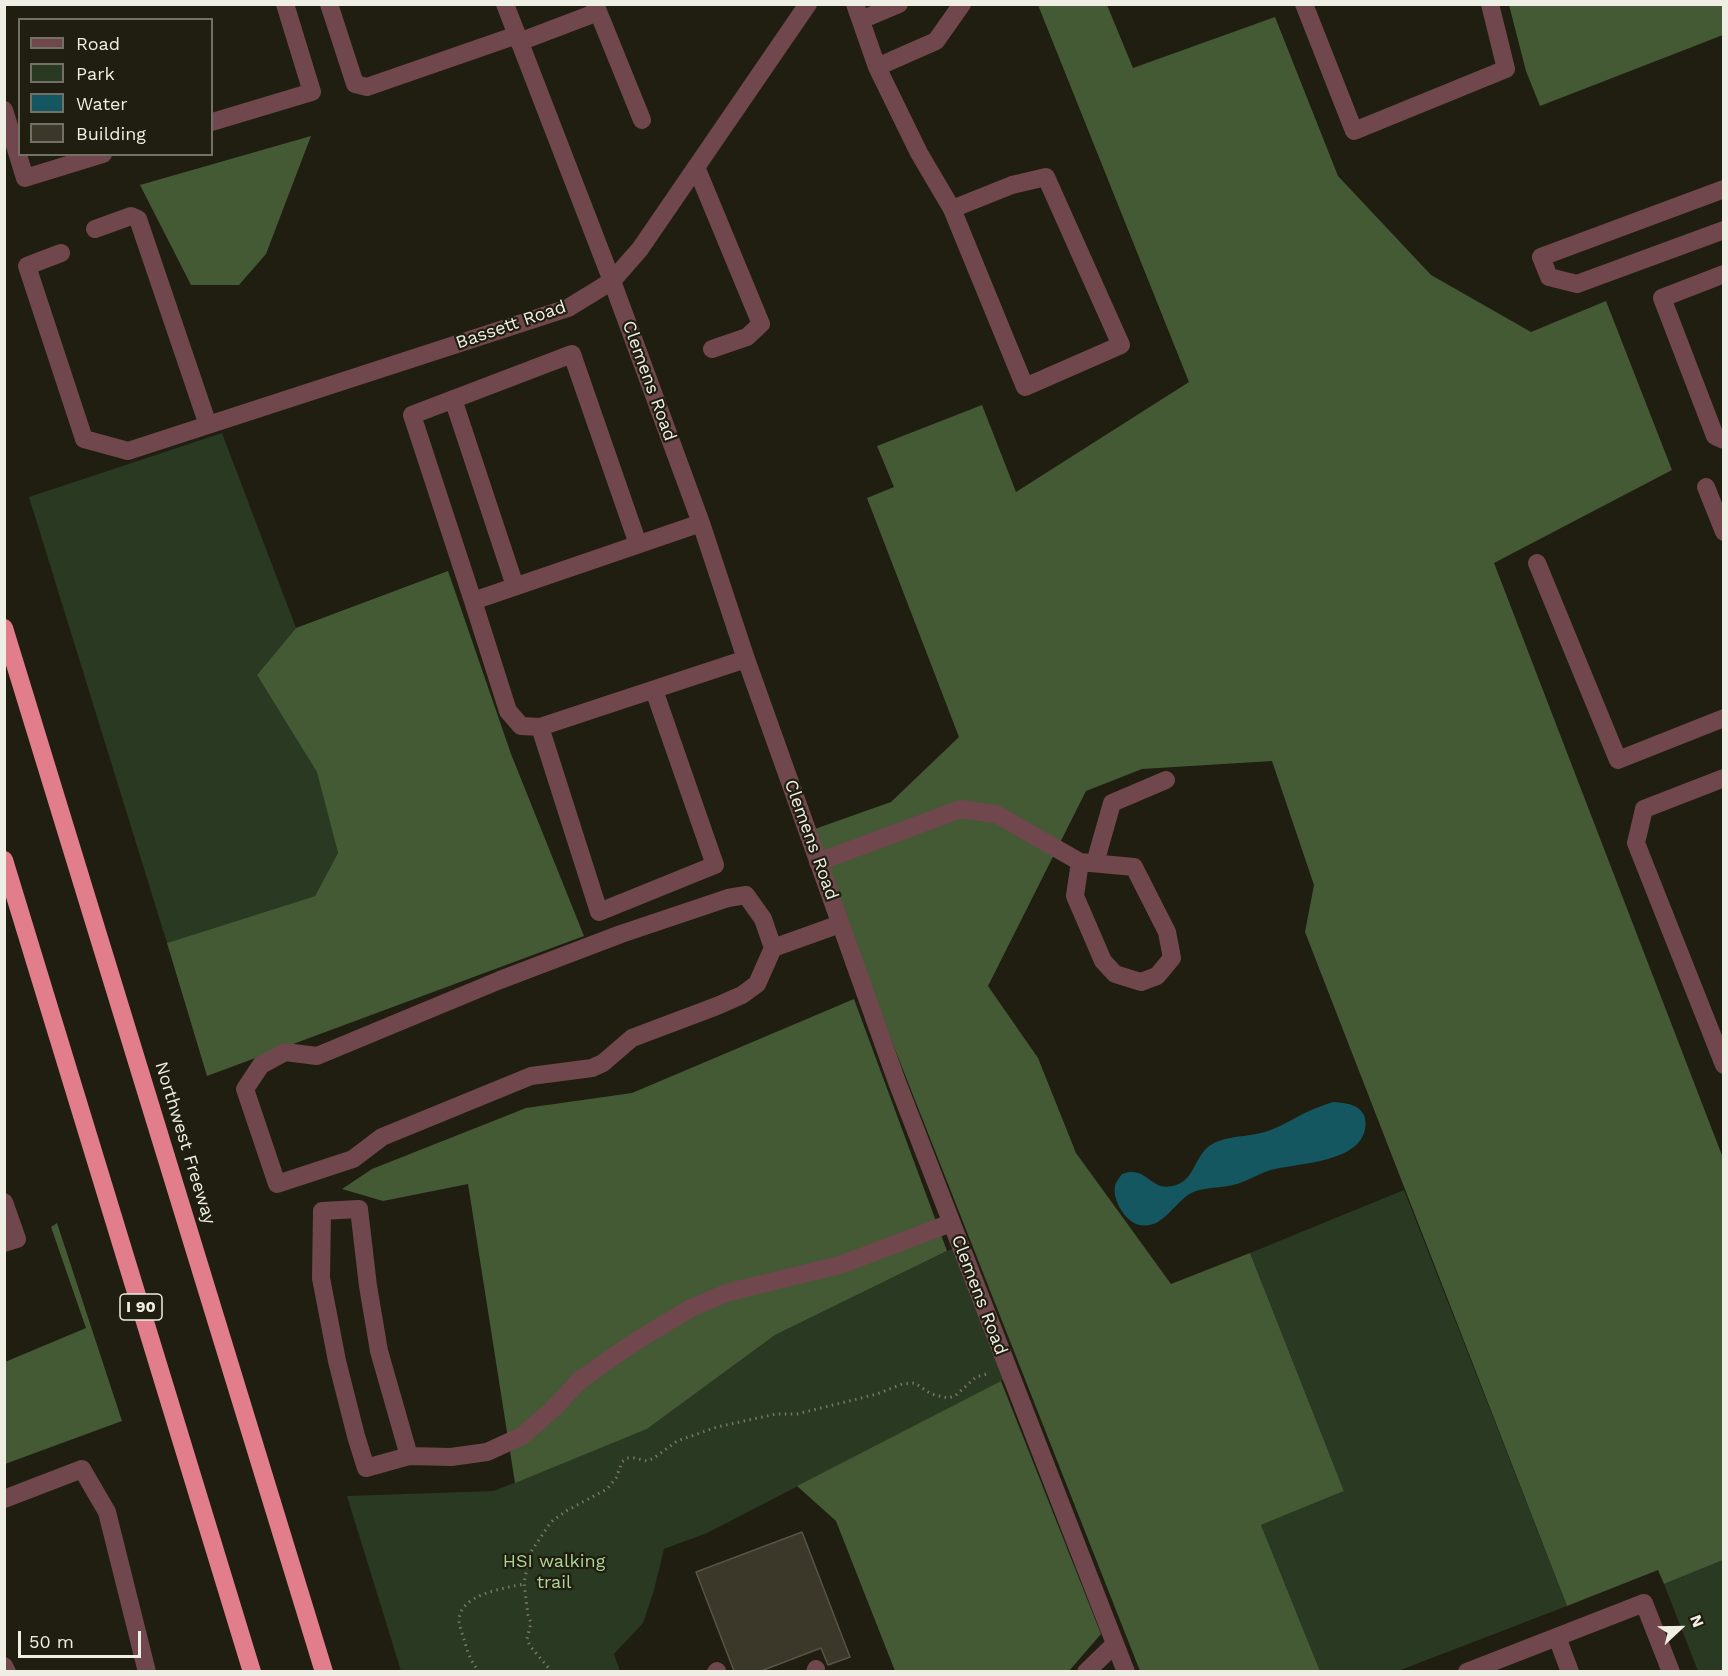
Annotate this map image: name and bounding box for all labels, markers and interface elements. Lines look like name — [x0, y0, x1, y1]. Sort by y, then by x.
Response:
legend — [18, 18, 213, 156]
text: Road — [76, 33, 120, 54]
text: Park — [76, 63, 115, 84]
text: Water — [76, 93, 128, 114]
text: Building — [76, 123, 146, 144]
street label: Bassett Road — [453, 296, 569, 354]
street label: Clemens Road — [617, 318, 681, 444]
street label: Clemens Road — [779, 777, 843, 903]
street label: Northwest Freeway — [150, 1059, 220, 1227]
street label: Clemens Road — [946, 1232, 1012, 1358]
road number: I 90 — [120, 1294, 162, 1320]
park label: HSI walking trail — [503, 1551, 605, 1594]
north arrow — [1650, 1598, 1710, 1658]
text: N — [1686, 1612, 1708, 1630]
scale bar — [21, 1619, 144, 1657]
text: 50 m — [29, 1631, 74, 1652]

